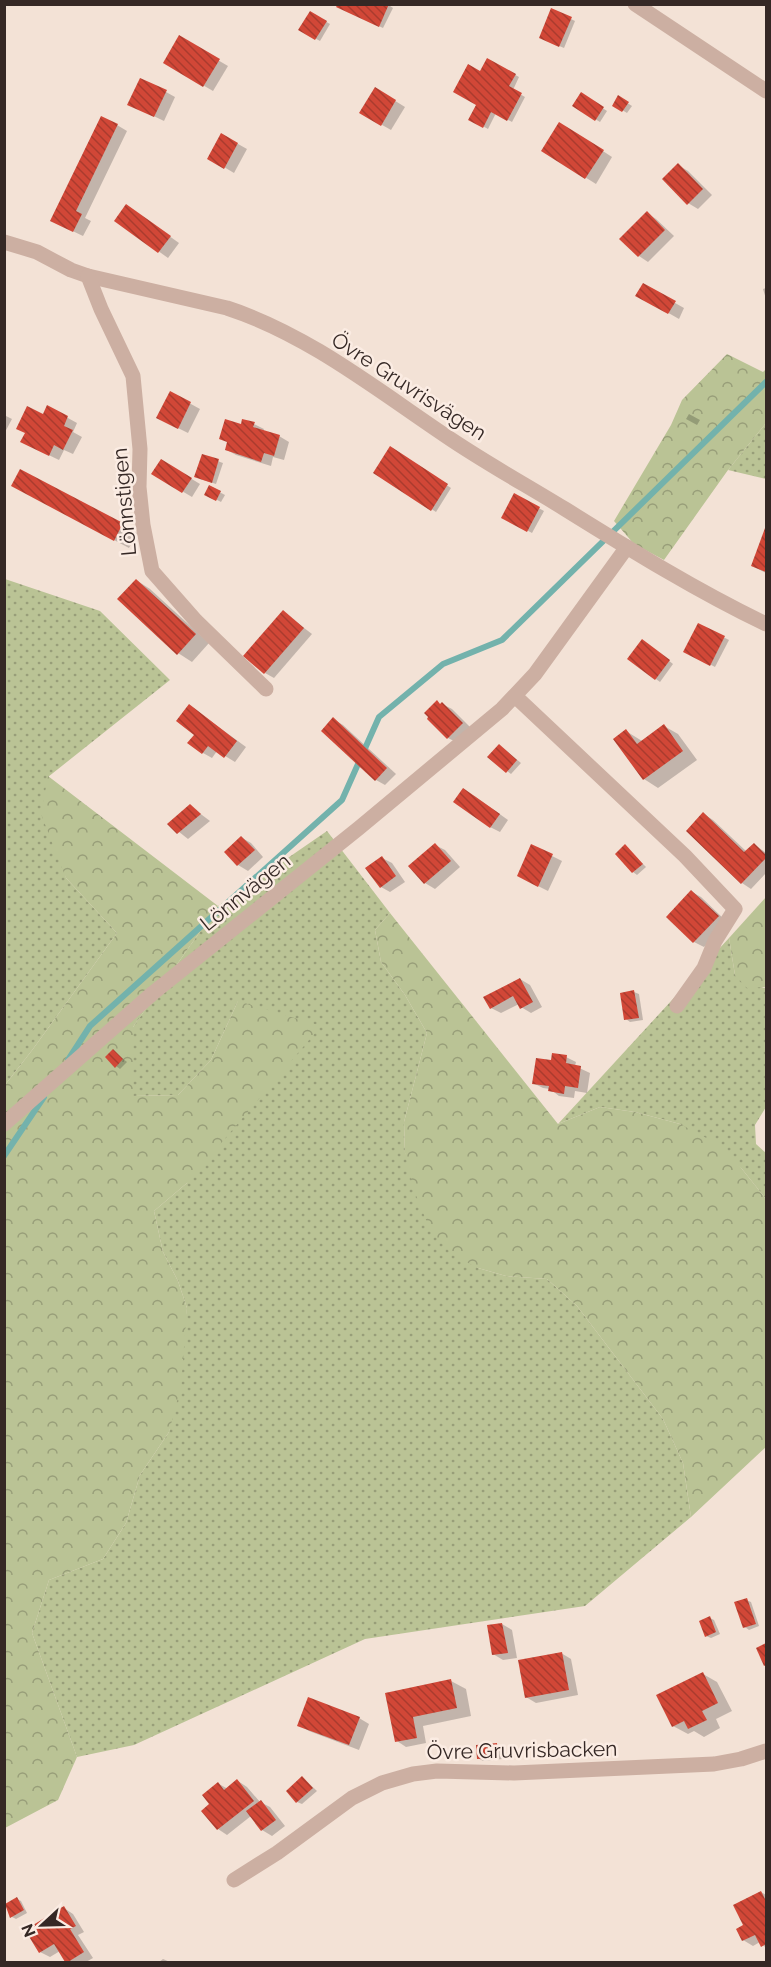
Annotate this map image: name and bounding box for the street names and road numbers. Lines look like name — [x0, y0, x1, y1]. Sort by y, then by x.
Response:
street label: Övre Gruvrisvägen — [327, 327, 491, 445]
street label: Lönnstigen — [107, 447, 141, 557]
street label: Lönnvägen — [195, 848, 295, 936]
street label: Övre Gruvrisbacken — [426, 1736, 618, 1764]

